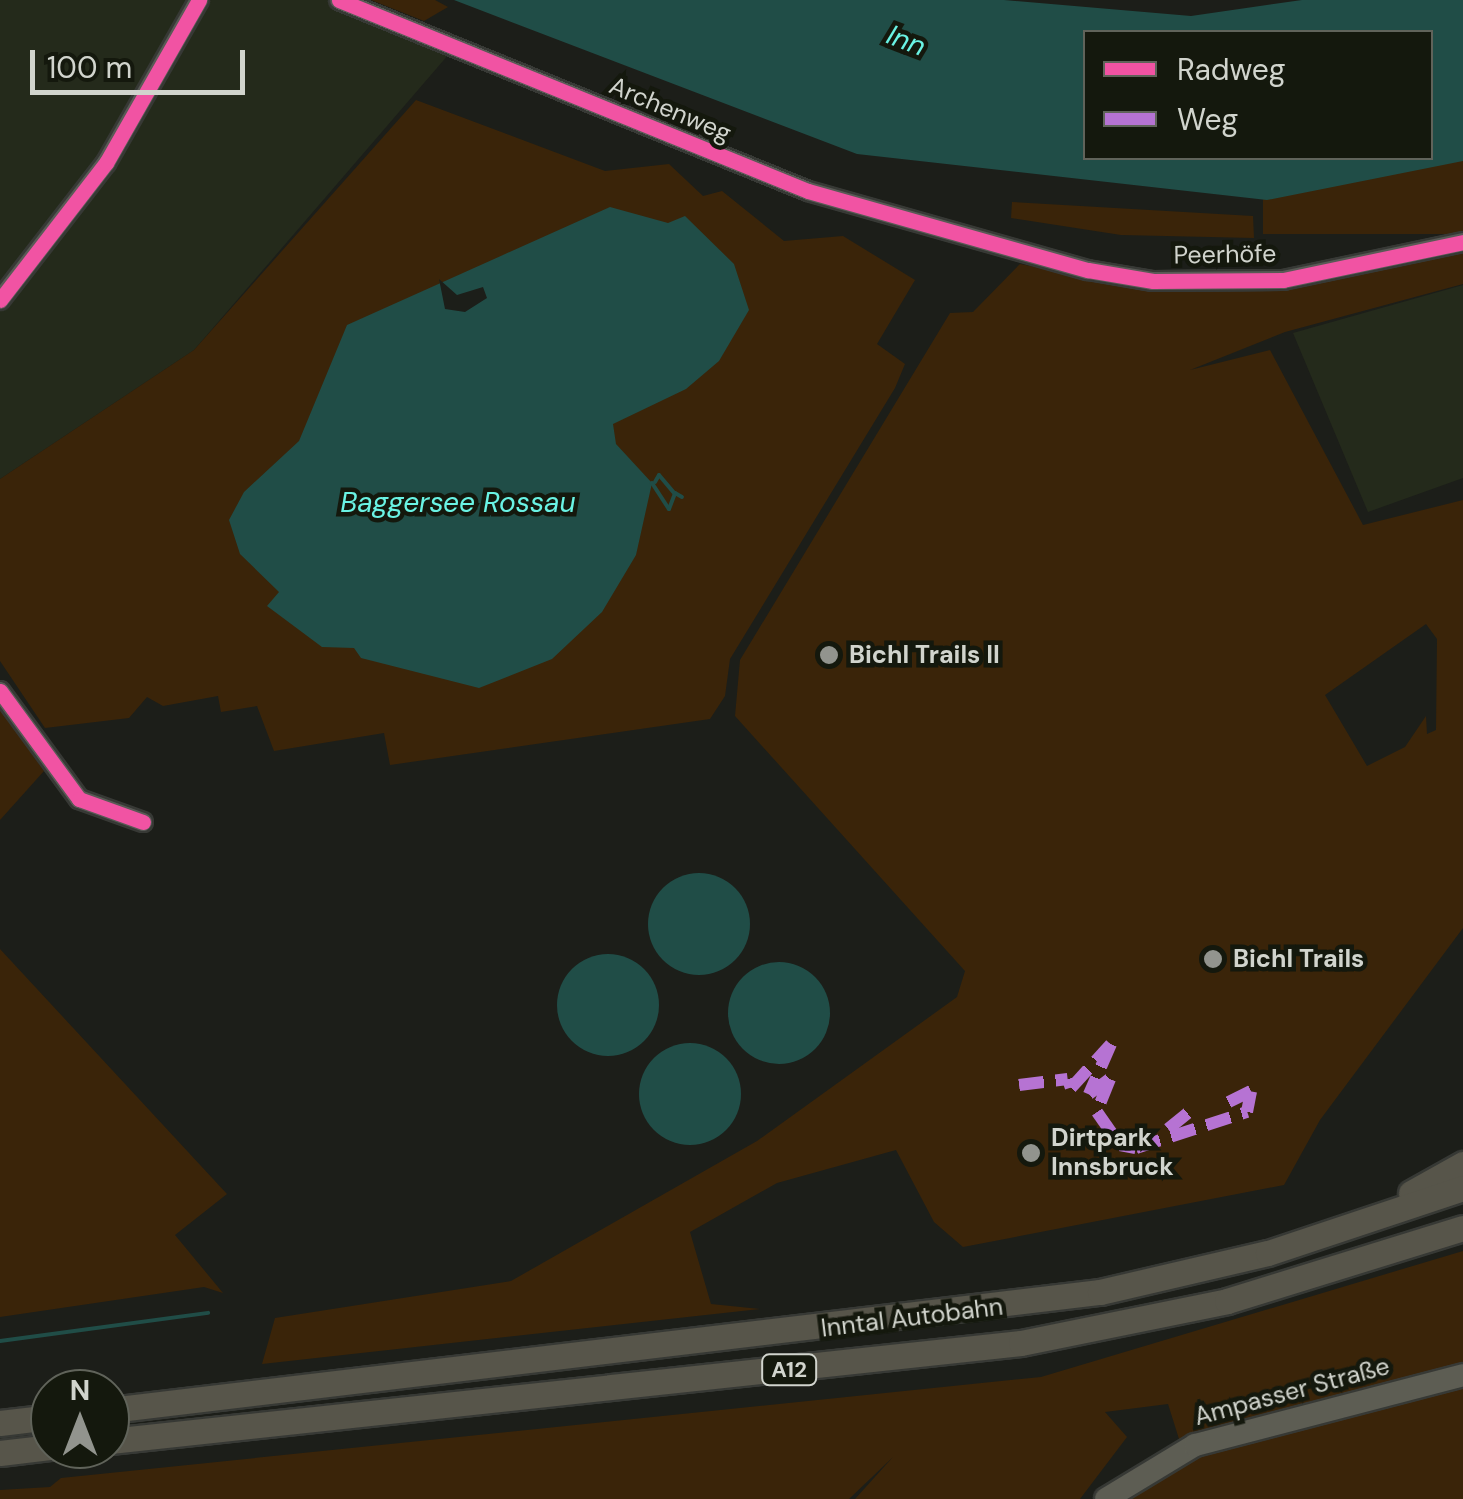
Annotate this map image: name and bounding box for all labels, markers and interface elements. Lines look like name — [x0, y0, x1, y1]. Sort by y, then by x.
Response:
water label: Inn — [882, 18, 930, 64]
scale bar — [35, 30, 250, 92]
legend — [1083, 30, 1433, 160]
text: 100 m — [47, 48, 132, 87]
text: Radweg — [1177, 50, 1286, 89]
street label: Archenweg — [605, 71, 735, 149]
text: Weg — [1177, 100, 1238, 139]
street label: Peerhöfe — [1173, 239, 1277, 271]
water label: Baggersee Rossau — [340, 486, 576, 520]
place label: Bichl Trails II — [849, 640, 1000, 670]
marker: Bichl Trails II — [818, 644, 840, 666]
place label: Bichl Trails — [1233, 944, 1364, 974]
marker: Bichl Trails — [1202, 948, 1224, 970]
place label: Dirtpark Innsbruck — [1051, 1124, 1174, 1183]
marker: Dirtpark Innsbruck — [1020, 1142, 1042, 1164]
street label: Inntal Autobahn — [819, 1292, 1005, 1344]
street label: Ampasser Straße — [1191, 1352, 1393, 1432]
road number: A12 — [759, 1353, 819, 1387]
north arrow — [30, 1369, 130, 1469]
text: N — [70, 1372, 90, 1409]

